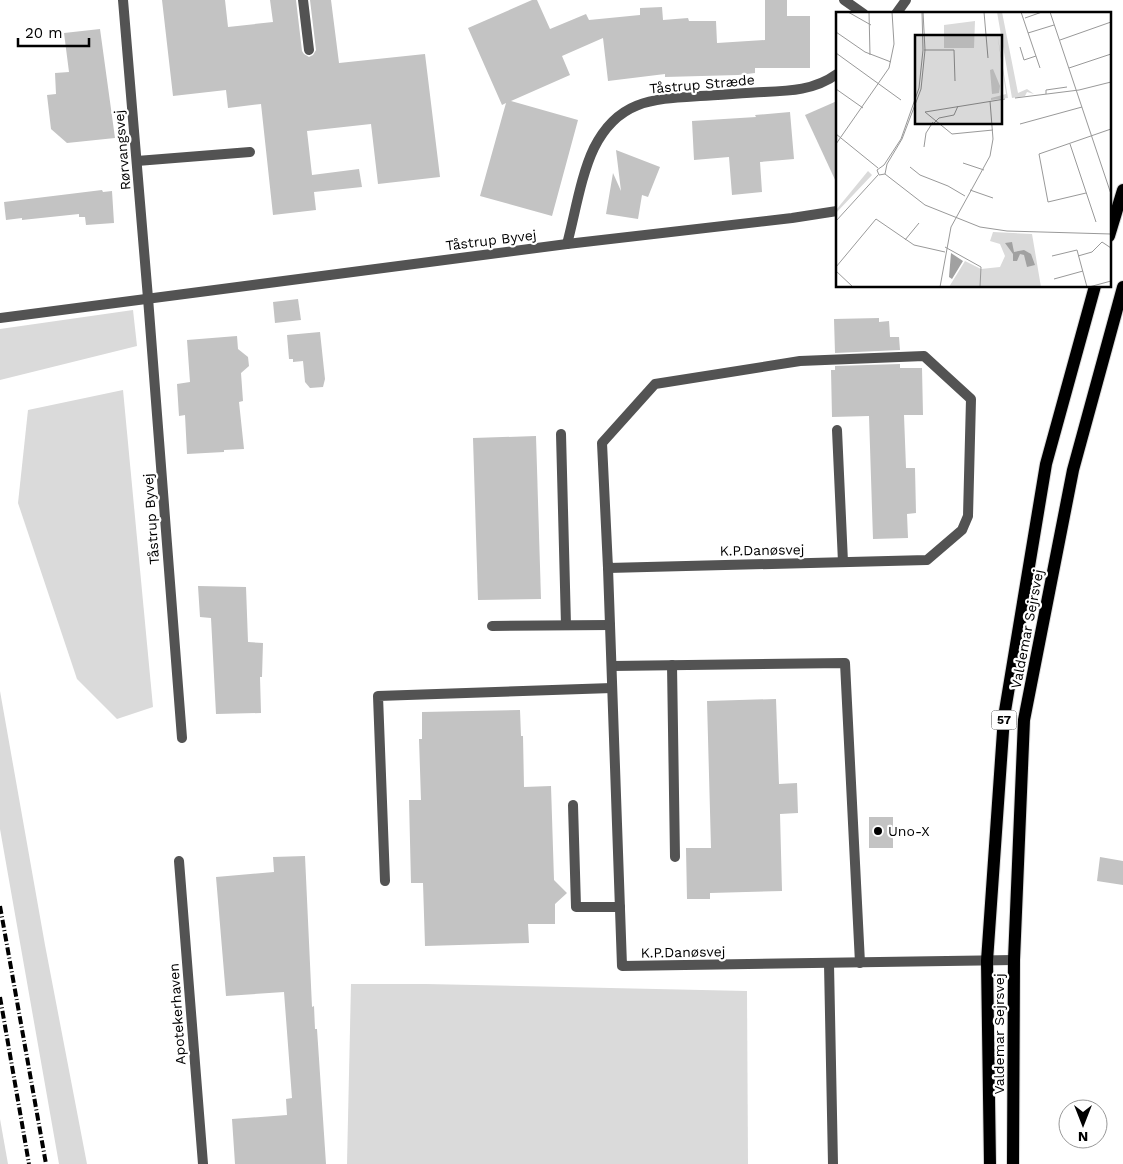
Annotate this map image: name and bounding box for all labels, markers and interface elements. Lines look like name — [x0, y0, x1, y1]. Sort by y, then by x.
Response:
inset map — [836, 12, 1110, 288]
scale bar — [18, 15, 89, 47]
text: 20 m — [25, 24, 63, 42]
street label: Tåstrup Stræde — [649, 71, 755, 97]
street label: Rørvangsvej — [111, 109, 133, 191]
street label: Tåstrup Byvej — [445, 226, 537, 254]
street label: Tåstrup Byvej — [140, 473, 162, 565]
street label: K.P.Danøsvej — [719, 541, 805, 559]
street label: Valdemar Sejrsvej — [1008, 568, 1046, 690]
road number: 57 — [992, 710, 1016, 730]
place label: Uno-X — [888, 823, 930, 839]
marker: Uno-X — [872, 825, 884, 837]
street label: K.P.Danøsvej — [640, 943, 726, 961]
street label: Apotekerhaven — [165, 963, 189, 1065]
street label: Valdemar Sejrsvej — [991, 973, 1007, 1095]
north arrow — [1058, 1099, 1108, 1149]
text: N — [1078, 1129, 1088, 1145]

